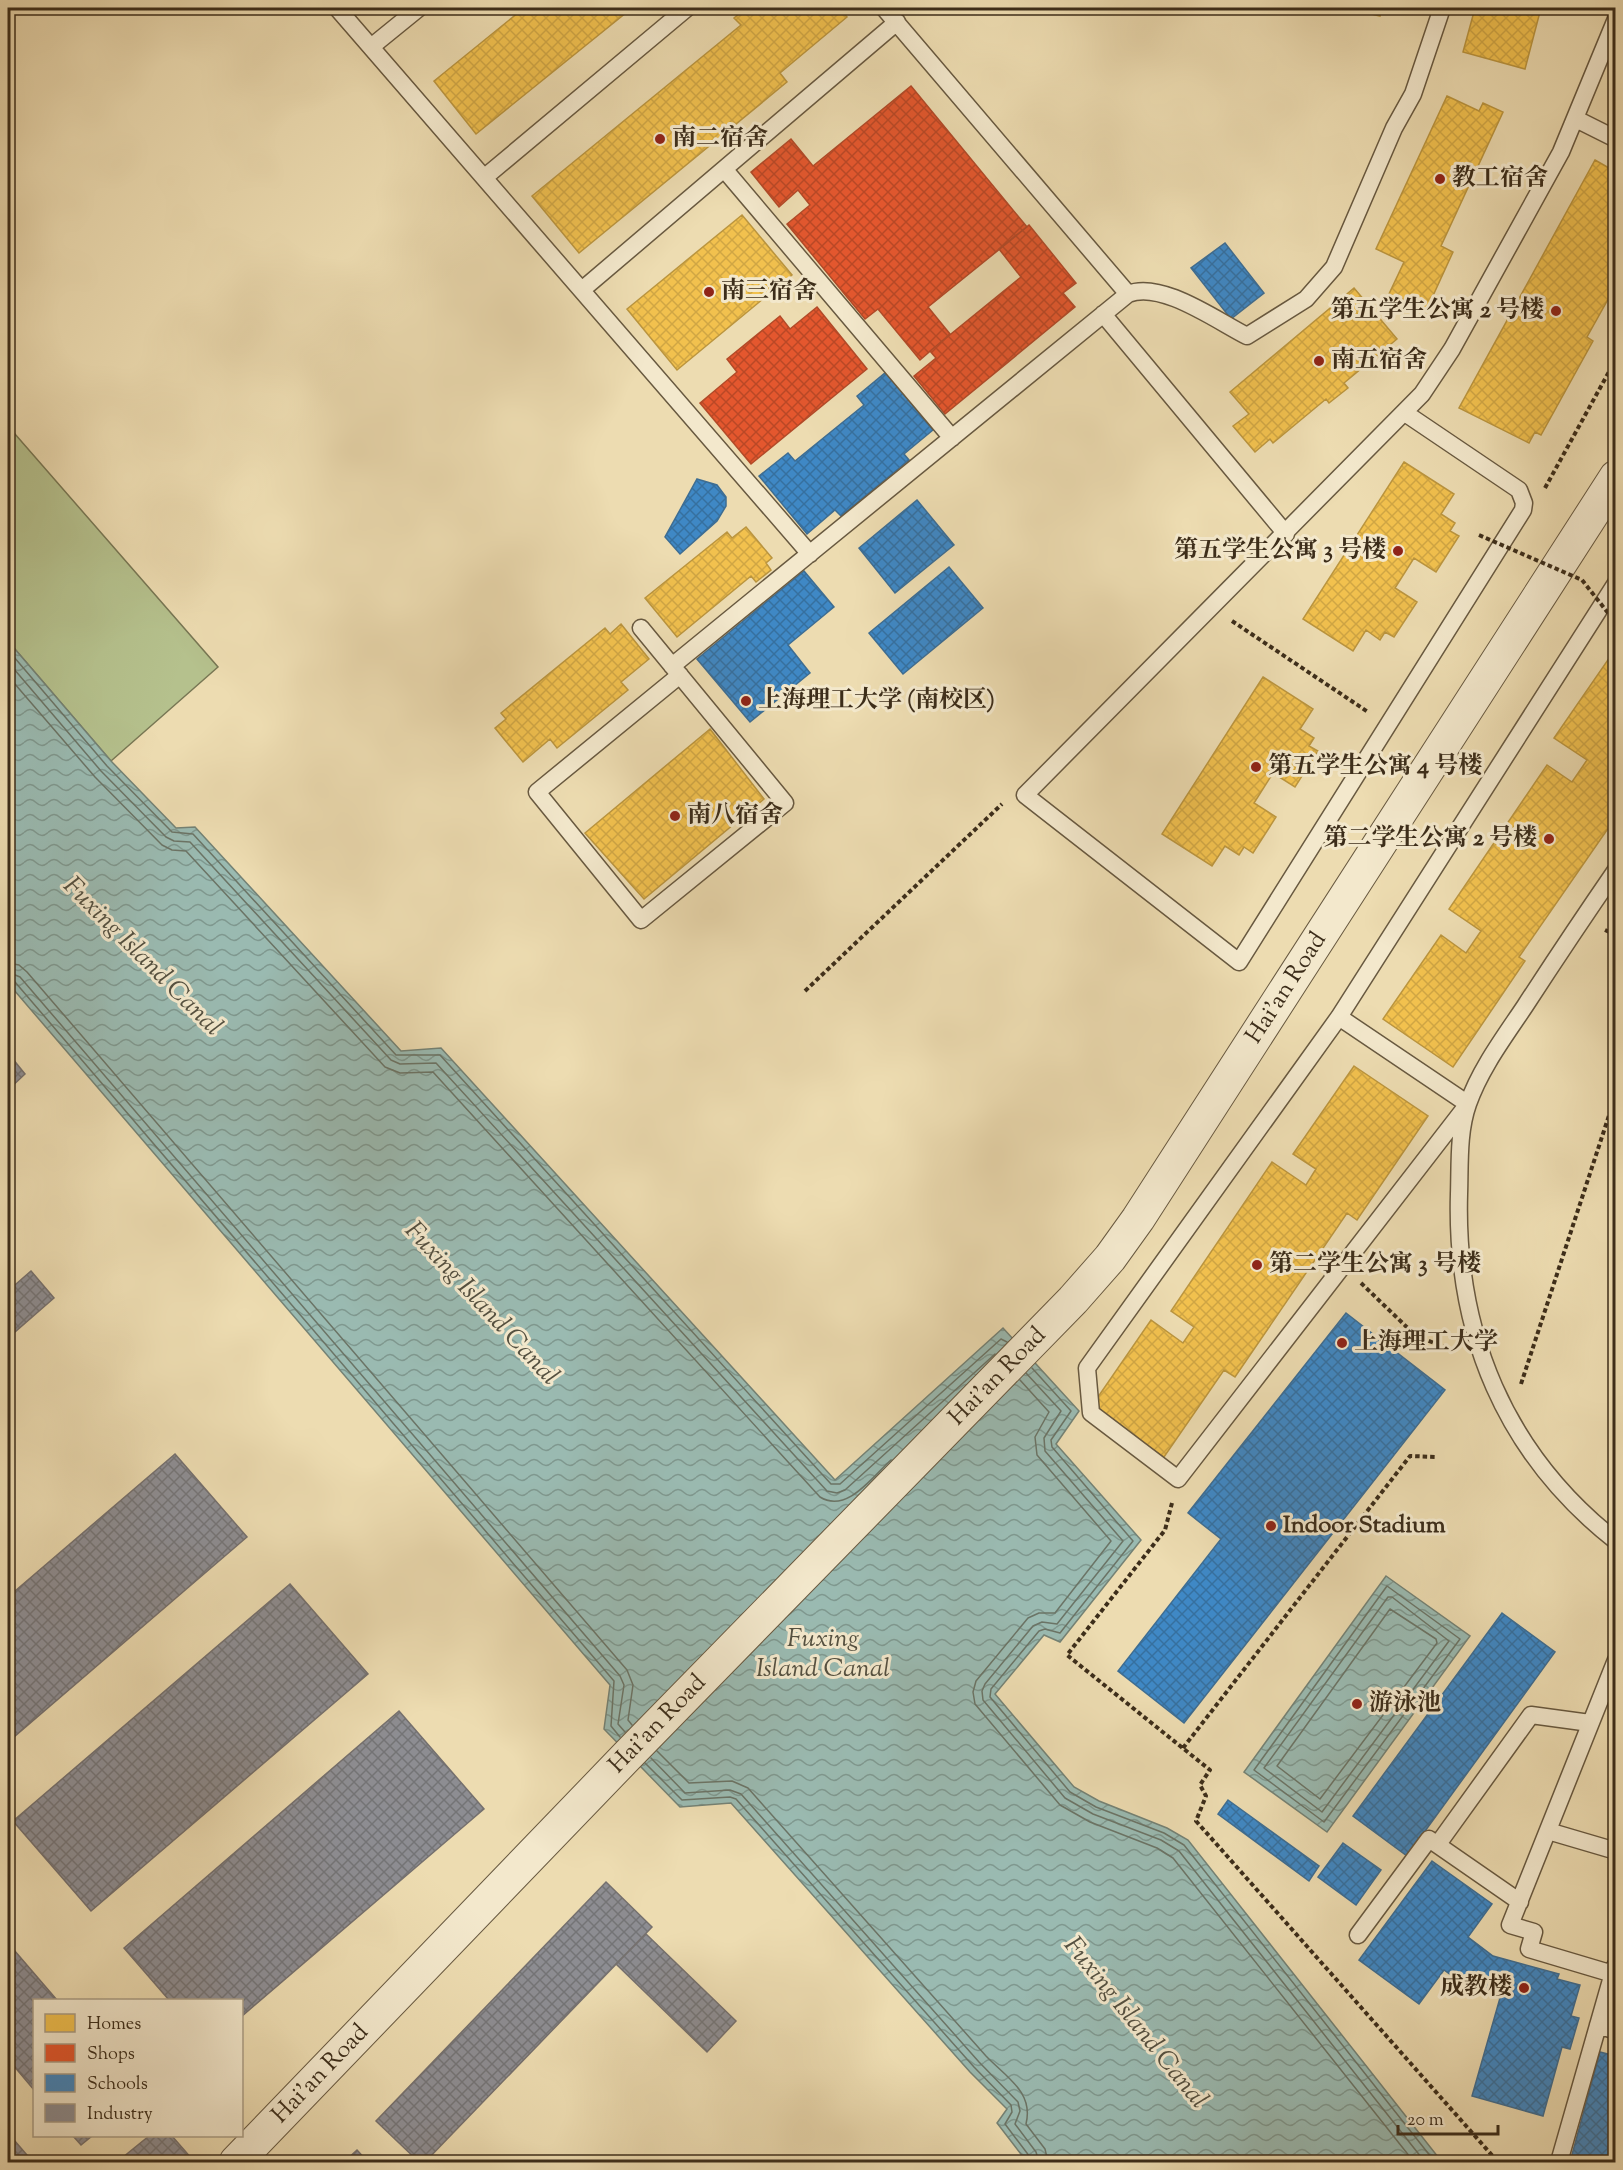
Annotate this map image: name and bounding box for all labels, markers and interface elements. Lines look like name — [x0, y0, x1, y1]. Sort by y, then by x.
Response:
place label: 南二宿舍 — [672, 122, 768, 156]
marker: 南二宿舍 — [653, 132, 667, 146]
place label: 教工宿舍 — [1452, 162, 1548, 196]
marker: 教工宿舍 — [1433, 172, 1447, 186]
place label: 南三宿舍 — [721, 275, 817, 309]
marker: 南三宿舍 — [702, 285, 716, 299]
place label: 第五学生公寓 2 号楼 — [1331, 294, 1544, 328]
marker: 第五学生公寓 2 号楼 — [1549, 304, 1563, 318]
place label: 南五宿舍 — [1331, 344, 1427, 378]
marker: 南五宿舍 — [1312, 354, 1326, 368]
place label: 第五学生公寓 3 号楼 — [1174, 534, 1386, 568]
marker: 第五学生公寓 3 号楼 — [1391, 544, 1405, 558]
place label: 上海理工大学 (南校区) — [758, 684, 995, 718]
marker: 上海理工大学 (南校区) — [739, 694, 753, 708]
place label: 第五学生公寓 4 号楼 — [1268, 750, 1482, 784]
marker: 第五学生公寓 4 号楼 — [1249, 760, 1263, 774]
place label: 南八宿舍 — [687, 799, 783, 833]
marker: 南八宿舍 — [668, 809, 682, 823]
place label: 第二学生公寓 2 号楼 — [1324, 822, 1537, 856]
marker: 第二学生公寓 2 号楼 — [1542, 832, 1556, 846]
water label: Fuxing Island Canal — [54, 869, 230, 1045]
street label: Hai'an Road — [1238, 925, 1336, 1051]
water label: Fuxing Island Canal — [395, 1214, 567, 1394]
place label: 第二学生公寓 3 号楼 — [1269, 1248, 1481, 1282]
marker: 第二学生公寓 3 号楼 — [1250, 1258, 1264, 1272]
street label: Hai'an Road — [941, 1319, 1055, 1434]
place label: 上海理工大学 — [1354, 1326, 1498, 1360]
marker: 上海理工大学 — [1335, 1336, 1349, 1350]
place label: Indoor Stadium — [1283, 1509, 1446, 1543]
marker: Indoor Stadium — [1264, 1519, 1278, 1533]
water label: Fuxing Island Canal — [756, 1621, 890, 1688]
street label: Hai'an Road — [602, 1667, 715, 1782]
place label: 游泳池 — [1369, 1687, 1441, 1721]
marker: 游泳池 — [1350, 1697, 1364, 1711]
water label: Fuxing Island Canal — [1054, 1929, 1216, 2117]
place label: 成教楼 — [1440, 1971, 1512, 2005]
marker: 成教楼 — [1517, 1981, 1531, 1995]
legend — [33, 1999, 243, 2137]
text: Homes — [87, 2012, 141, 2038]
street label: Hai'an Road — [264, 2016, 377, 2132]
text: Shops — [87, 2042, 135, 2068]
text: Schools — [87, 2072, 148, 2098]
scale bar — [1398, 2098, 1498, 2136]
text: Industry — [87, 2102, 153, 2128]
text: 20 m — [1407, 2108, 1444, 2134]

